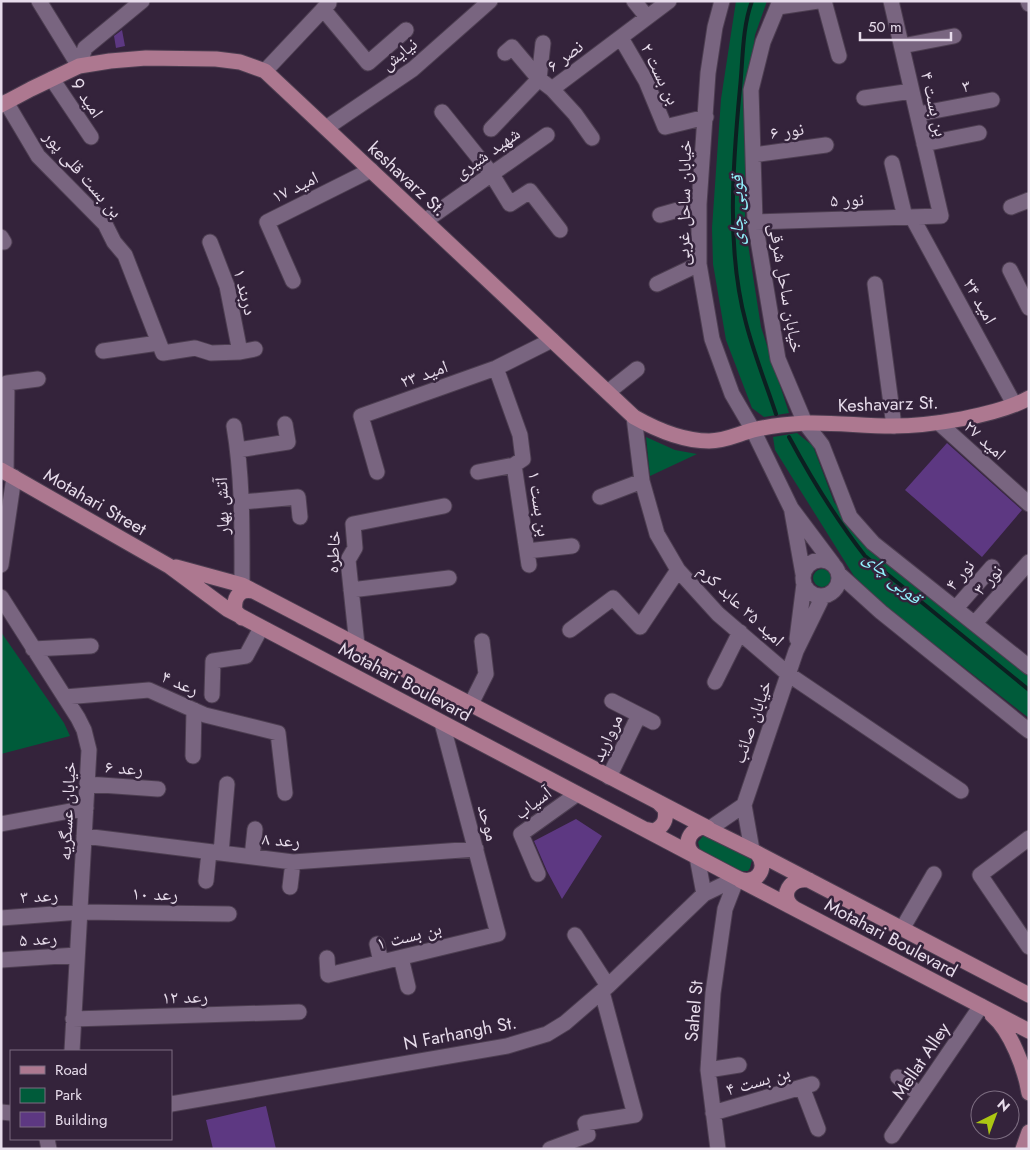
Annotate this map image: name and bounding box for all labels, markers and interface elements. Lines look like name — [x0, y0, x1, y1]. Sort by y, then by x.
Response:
scale bar — [860, 10, 951, 42]
text: 50 m — [868, 16, 902, 38]
street label: نیایش — [375, 31, 423, 77]
street label: نصر ۶ — [541, 34, 589, 78]
street label: بن بست ۲ — [634, 39, 686, 109]
street label: بن بست ۴ — [914, 69, 954, 139]
street label: ۳ — [960, 72, 972, 100]
street label: امید 9 — [64, 73, 110, 123]
street label: نور ۶ — [768, 116, 806, 146]
street label: شهید شیری — [448, 121, 526, 185]
street label: بن بست قلی پور — [37, 124, 129, 224]
street label: keshavarz St. — [362, 136, 452, 222]
street label: خیابان ساحل غربی — [670, 140, 698, 266]
street label: امید ۱۷ — [267, 165, 323, 209]
water label: قوبی چای — [723, 172, 750, 245]
street label: نور ۵ — [830, 186, 864, 214]
street label: خیابان ساحل شرقی — [762, 221, 810, 355]
street label: دربند ۱ — [226, 266, 264, 318]
street label: امید ۲۴ — [957, 273, 1003, 329]
street label: امید ۲۳ — [396, 353, 452, 395]
street label: Keshavarz St. — [837, 389, 939, 419]
street label: امید ۲۷ — [958, 414, 1012, 466]
street label: Motahari Street — [39, 462, 152, 542]
street label: بن بست ۱ — [521, 469, 557, 539]
street label: آتش بهار — [208, 476, 236, 536]
street label: خاطره — [319, 530, 347, 574]
water label: قوبی چای — [858, 544, 930, 612]
street label: نور ۴ — [939, 554, 981, 596]
street label: امید ۳۵ عابد کرم — [692, 558, 790, 652]
street label: نور ۳ — [967, 559, 1009, 601]
street label: Motahari Boulevard — [334, 636, 476, 728]
street label: رعد ۴ — [157, 664, 203, 702]
street label: خیابان صائب — [726, 677, 778, 767]
street label: مروارید — [585, 710, 629, 766]
street label: رعد ۶ — [104, 754, 144, 782]
street label: خیابان عسگریه — [51, 761, 83, 861]
street label: آسیاب — [509, 780, 558, 826]
street label: موحد — [471, 802, 505, 844]
street label: رعد ۸ — [261, 826, 301, 854]
street label: رعد ۱۰ — [132, 881, 178, 907]
street label: رعد ۳ — [19, 882, 59, 910]
street label: Motahari Boulevard — [820, 892, 962, 984]
street label: بن بست ۱ — [374, 915, 444, 957]
street label: رعد ۵ — [18, 925, 58, 953]
street label: Sahel St — [678, 979, 710, 1043]
street label: رعد ۱۲ — [161, 983, 209, 1011]
street label: N Farhangh St. — [401, 1009, 519, 1057]
street label: Mellat Alley — [886, 1017, 956, 1105]
legend — [10, 1050, 172, 1140]
text: Road — [55, 1059, 87, 1081]
street label: بن بست ۴ — [723, 1059, 793, 1103]
text: Park — [55, 1084, 82, 1106]
north arrow — [970, 1090, 1020, 1140]
text: N — [993, 1094, 1015, 1116]
text: Building — [55, 1109, 107, 1131]

